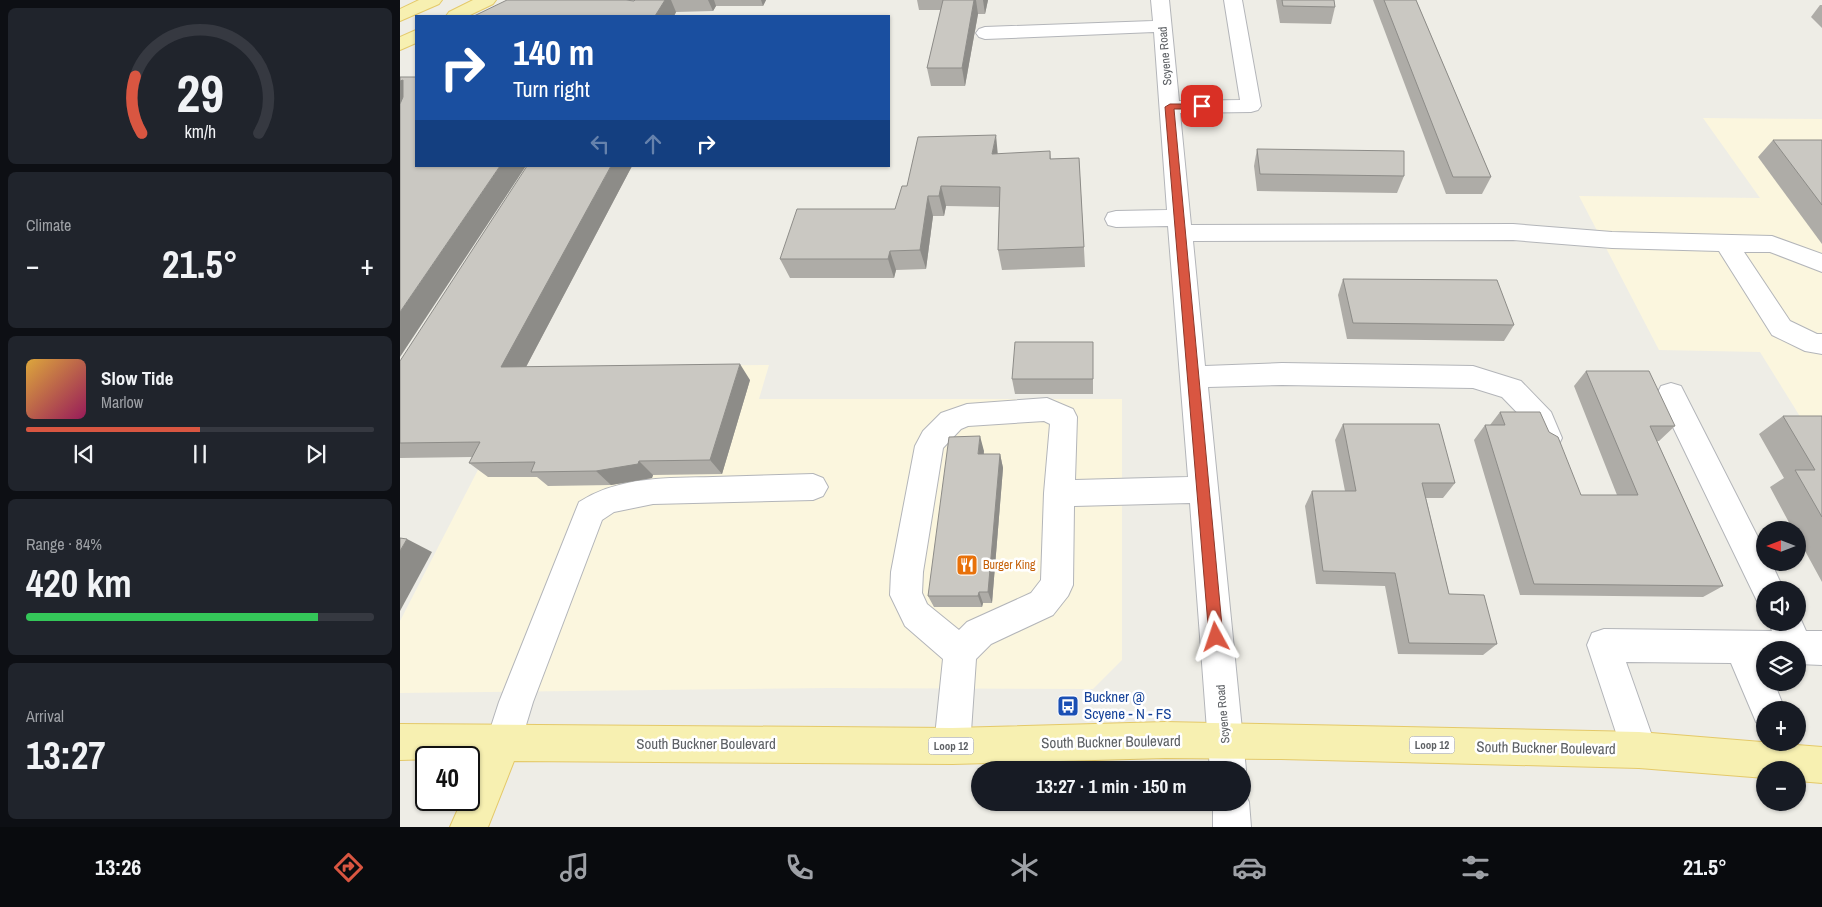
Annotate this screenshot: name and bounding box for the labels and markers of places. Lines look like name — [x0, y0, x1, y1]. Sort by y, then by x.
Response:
pin — [1181, 85, 1223, 127]
restaurant icon: Burger King — [955, 553, 979, 577]
place label: Burger King — [983, 557, 1036, 573]
place label: Buckner @ Scyene - N - FS — [1084, 686, 1172, 724]
bus stop icon: Buckner @ Scyene - N - FS — [1056, 694, 1080, 718]

